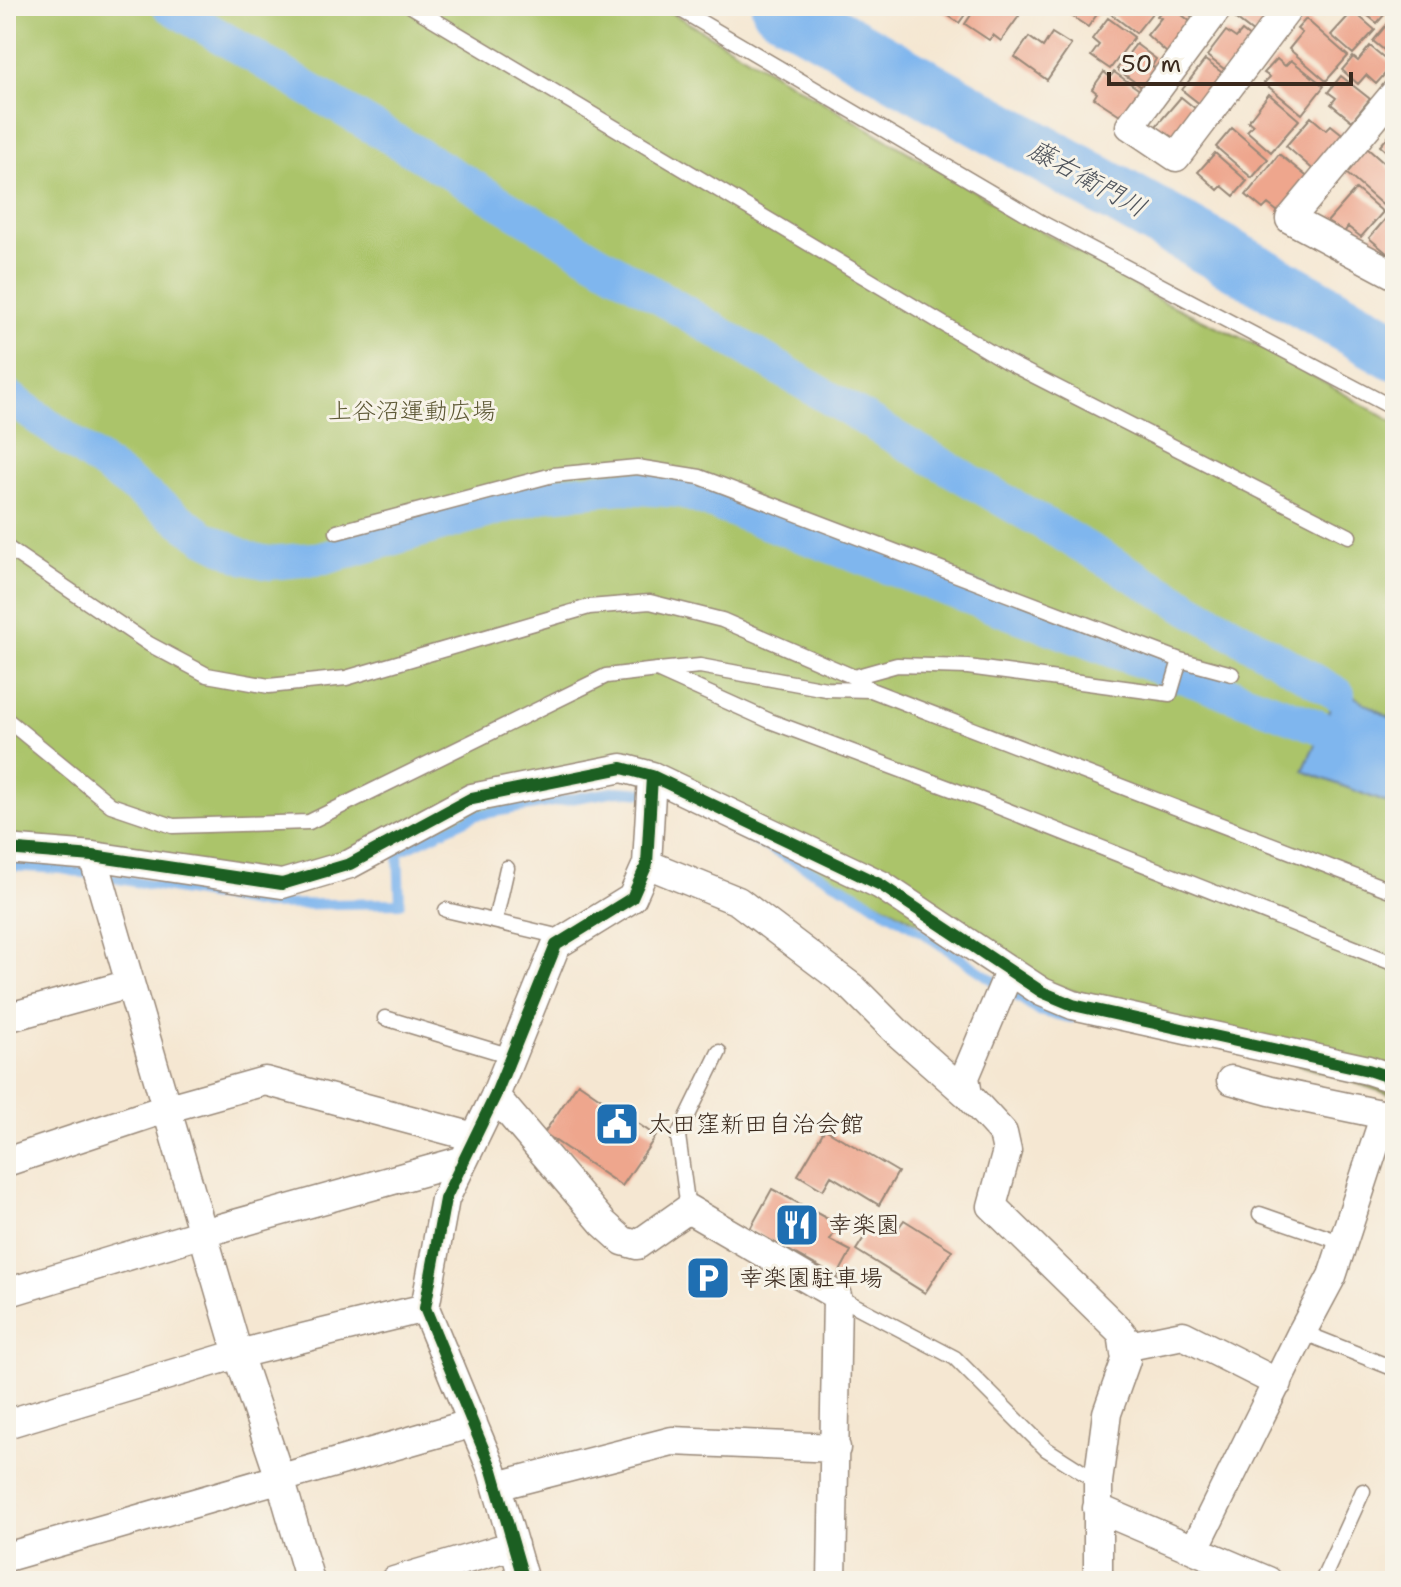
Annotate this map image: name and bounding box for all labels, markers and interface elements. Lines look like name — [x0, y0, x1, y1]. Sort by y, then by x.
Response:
scale bar — [1109, 36, 1351, 86]
text: 50 m — [1121, 48, 1181, 80]
water label: 藤右衛門川 — [1023, 131, 1153, 225]
park label: 上谷沼運動広場 — [328, 395, 496, 427]
public building icon: 太田窪新田自治会館 — [593, 1100, 641, 1148]
place label: 太田窪新田自治会館 — [648, 1108, 864, 1140]
restaurant icon: 幸楽園 — [773, 1201, 821, 1249]
place label: 幸楽園 — [828, 1209, 900, 1241]
parking icon: 幸楽園駐車場 — [684, 1254, 732, 1302]
place label: 幸楽園駐車場 — [739, 1262, 883, 1294]

